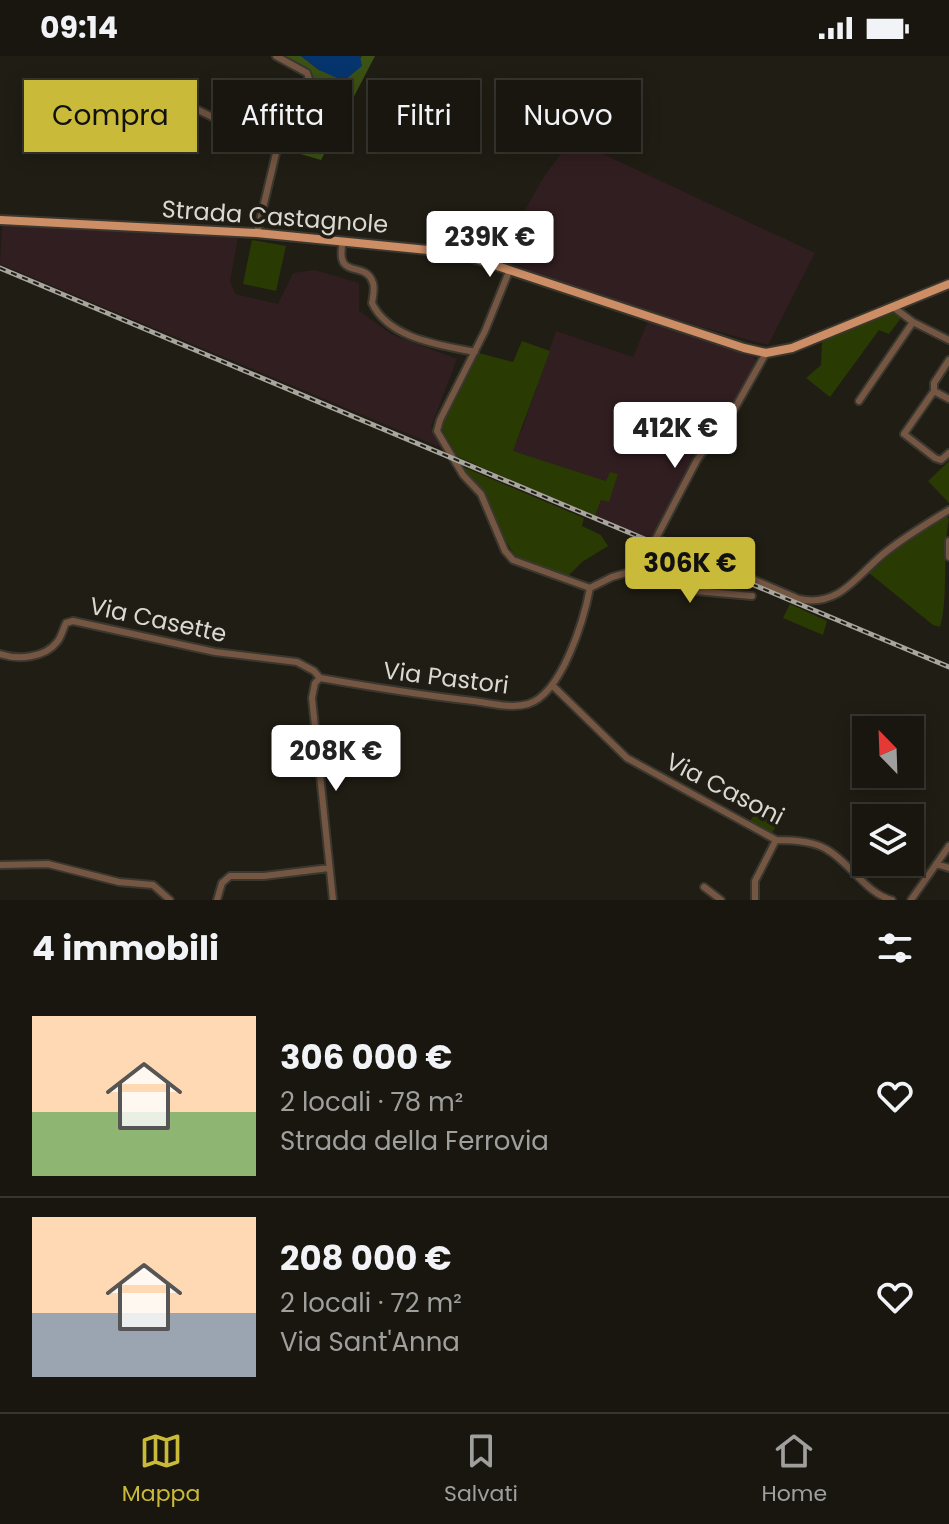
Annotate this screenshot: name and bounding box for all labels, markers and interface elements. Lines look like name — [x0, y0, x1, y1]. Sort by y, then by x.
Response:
text: 09:14 — [40, 6, 118, 49]
chip: Compra — [24, 80, 197, 152]
chip: Affitta — [213, 80, 352, 152]
chip: Filtri — [368, 80, 480, 152]
chip: Nuovo — [496, 80, 641, 152]
street label: Strada Castagnole — [161, 192, 389, 241]
pin: 239K € — [425, 211, 555, 279]
text: 239K € — [445, 219, 535, 255]
pin: 412K € — [610, 402, 740, 470]
text: 412K € — [632, 410, 718, 446]
pin: 306K € — [625, 537, 755, 605]
text: 306K € — [643, 545, 737, 581]
street label: Via Casette — [87, 589, 230, 650]
street label: Via Pastori — [381, 653, 511, 702]
north arrow — [852, 716, 924, 788]
map controls — [852, 716, 924, 876]
pin: 208K € — [271, 725, 401, 793]
text: 208K € — [290, 733, 382, 769]
street label: Via Casoni — [660, 745, 790, 832]
button: layers — [852, 804, 924, 876]
text: 4 immobili — [32, 924, 219, 972]
icon: filters — [873, 926, 917, 970]
text: 306 000 € — [280, 1033, 452, 1081]
icon: home — [96, 1048, 192, 1144]
icon: heart — [873, 1074, 917, 1118]
text: 2 locali · 78 m² — [280, 1084, 463, 1120]
text: Strada della Ferrovia — [280, 1123, 549, 1159]
text: 208 000 € — [280, 1234, 452, 1282]
icon: home — [96, 1249, 192, 1345]
icon: heart — [873, 1275, 917, 1319]
text: 2 locali · 72 m² — [280, 1285, 462, 1321]
text: Via Sant'Anna — [280, 1324, 460, 1360]
tab: Mappa — [122, 1429, 200, 1510]
tab: Salvati — [444, 1429, 518, 1510]
tab: Home — [762, 1429, 827, 1510]

